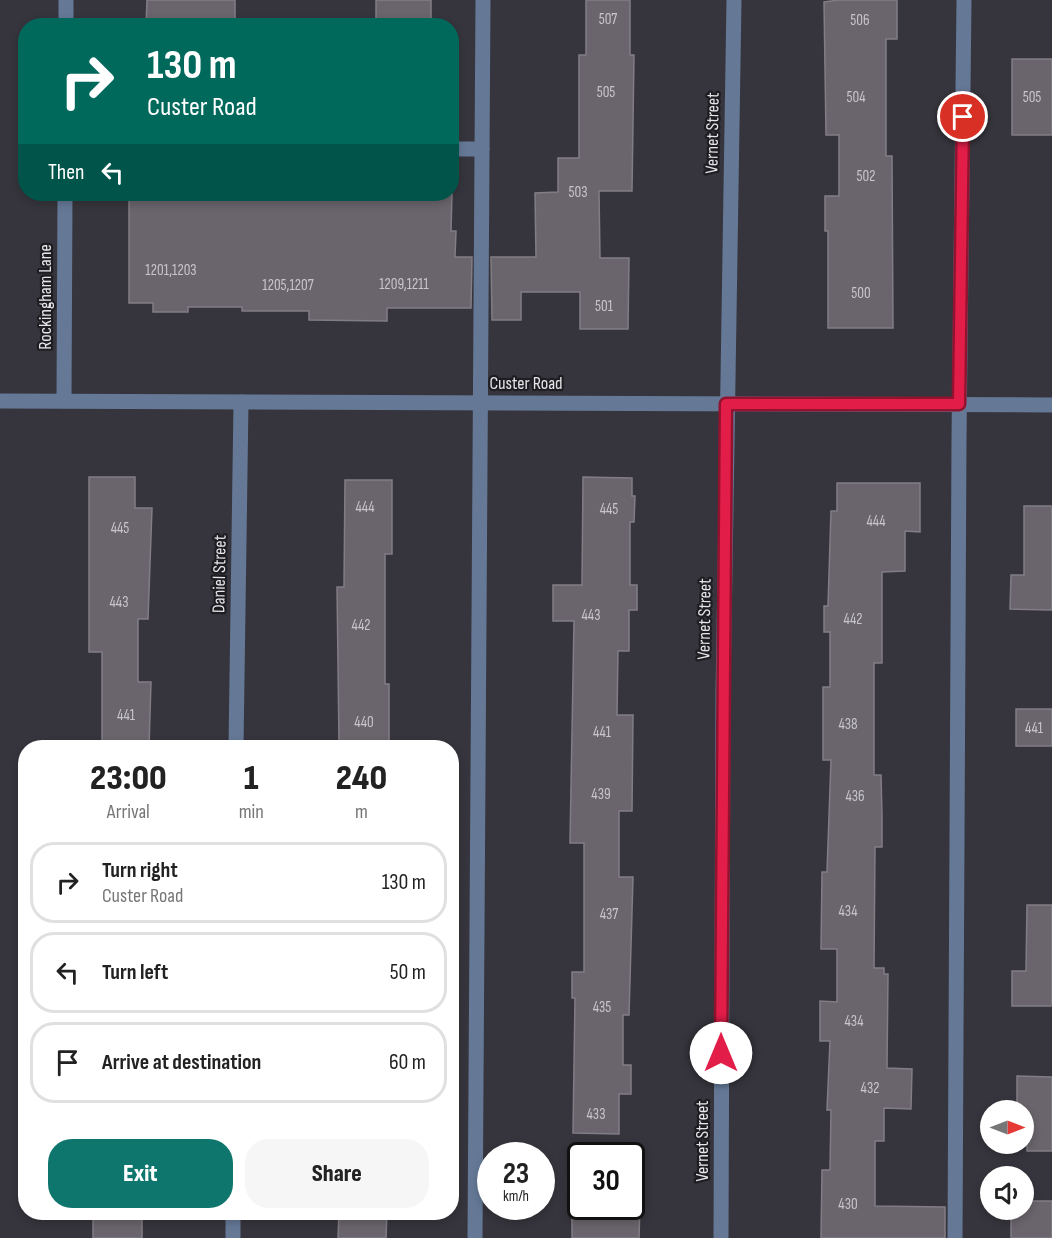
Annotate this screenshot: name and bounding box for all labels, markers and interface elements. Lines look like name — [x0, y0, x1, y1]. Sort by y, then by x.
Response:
house number: 507 — [599, 10, 617, 29]
house number: 506 — [850, 11, 870, 30]
text: 130 m — [147, 40, 237, 91]
icon: right — [48, 42, 126, 120]
house number: 505 — [597, 83, 615, 102]
house number: 504 — [847, 88, 865, 107]
house number: 505 — [1023, 88, 1041, 107]
text: Custer Road — [147, 91, 257, 123]
pin — [937, 91, 988, 142]
street label: Vernet Street — [701, 92, 724, 174]
icon: arrive — [946, 100, 979, 133]
icon: left — [96, 156, 129, 189]
text: Then — [48, 159, 84, 186]
house number: 502 — [857, 167, 875, 186]
house number: 503 — [569, 183, 588, 202]
street label: Rockingham Lane — [35, 244, 56, 350]
house number: 1201,1203 — [145, 261, 197, 280]
house number: 1209,1211 — [379, 275, 430, 294]
house number: 1205,1207 — [262, 276, 314, 295]
house number: 500 — [851, 284, 871, 303]
house number: 501 — [595, 297, 614, 316]
street label: Custer Road — [489, 373, 563, 394]
house number: 444 — [356, 498, 374, 517]
house number: 445 — [600, 500, 618, 519]
house number: 444 — [867, 512, 885, 531]
house number: 445 — [111, 519, 129, 538]
street label: Daniel Street — [208, 534, 231, 613]
street label: Vernet Street — [693, 578, 716, 660]
house number: 443 — [110, 593, 128, 612]
house number: 443 — [582, 606, 600, 625]
house number: 442 — [844, 610, 862, 629]
house number: 442 — [352, 616, 370, 635]
house number: 441 — [117, 706, 136, 725]
house number: 440 — [354, 713, 374, 732]
house number: 438 — [838, 715, 858, 734]
house number: 441 — [1025, 719, 1044, 738]
house number: 441 — [593, 723, 612, 742]
text: 23:00 — [90, 757, 167, 800]
text: 1 — [244, 757, 259, 800]
text: 240 — [336, 757, 387, 800]
house number: 439 — [591, 785, 611, 804]
house number: 436 — [845, 787, 865, 806]
text: Arrival — [107, 800, 150, 824]
text: min — [239, 800, 264, 824]
text: m — [355, 800, 368, 824]
text: Turn right — [102, 857, 178, 884]
icon: right — [51, 866, 84, 899]
text: 130 m — [382, 869, 426, 896]
text: Custer Road — [102, 884, 183, 908]
house number: 434 — [839, 902, 857, 921]
house number: 437 — [600, 905, 618, 924]
icon: left — [51, 956, 84, 989]
text: Turn left — [102, 959, 168, 986]
text: 50 m — [390, 959, 426, 986]
house number: 435 — [593, 998, 611, 1017]
house number: 434 — [845, 1012, 863, 1031]
position arrow — [689, 1021, 753, 1085]
icon: arrive — [51, 1046, 84, 1079]
text: Arrive at destination — [102, 1049, 261, 1076]
text: 60 m — [389, 1049, 426, 1076]
house number: 432 — [861, 1079, 879, 1098]
street label: Vernet Street — [692, 1100, 713, 1182]
north arrow — [980, 1100, 1034, 1154]
map controls — [980, 1100, 1034, 1220]
house number: 433 — [587, 1105, 605, 1124]
button: Exit — [48, 1139, 233, 1208]
button: Share — [245, 1139, 429, 1208]
speed limit sign: 30 — [567, 1142, 645, 1220]
text: 23 — [503, 1156, 529, 1192]
button: sound — [980, 1166, 1034, 1220]
text: km/h — [503, 1187, 529, 1206]
house number: 430 — [838, 1195, 858, 1214]

